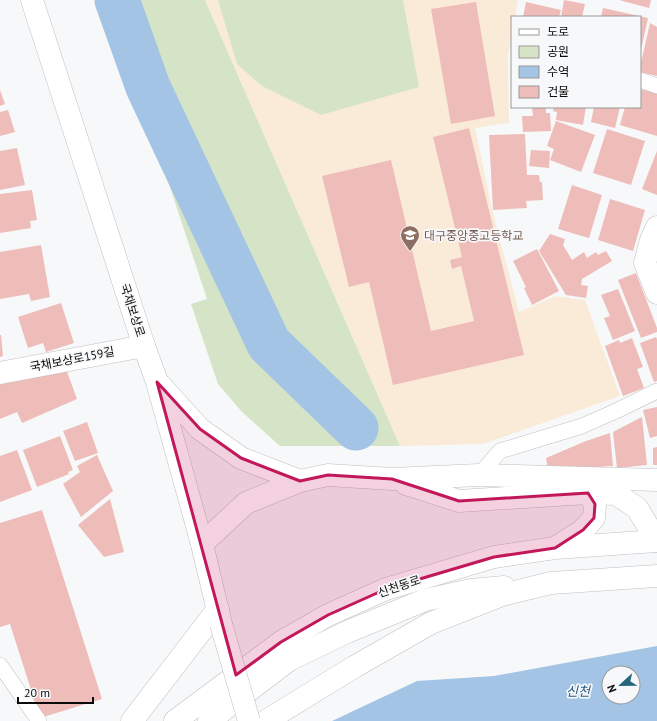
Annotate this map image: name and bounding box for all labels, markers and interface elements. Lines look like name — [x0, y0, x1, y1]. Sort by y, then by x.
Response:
legend — [511, 16, 641, 108]
text: 도로 — [547, 24, 569, 39]
text: 공원 — [547, 44, 569, 59]
text: 수역 — [547, 64, 569, 79]
text: 건물 — [547, 84, 569, 99]
school or university icon: 대구중앙중고등학교 — [399, 224, 421, 252]
place label: 대구중앙중고등학교 — [424, 228, 523, 243]
street label: 국채보상로 — [117, 281, 149, 339]
street label: 국채보상로159길 — [28, 343, 116, 375]
street label: 신천동로 — [376, 572, 422, 600]
north arrow — [601, 665, 641, 705]
scale bar — [18, 679, 93, 705]
water label: 신천 — [566, 683, 591, 700]
text: N — [604, 683, 620, 695]
text: 20 m — [24, 685, 50, 700]

